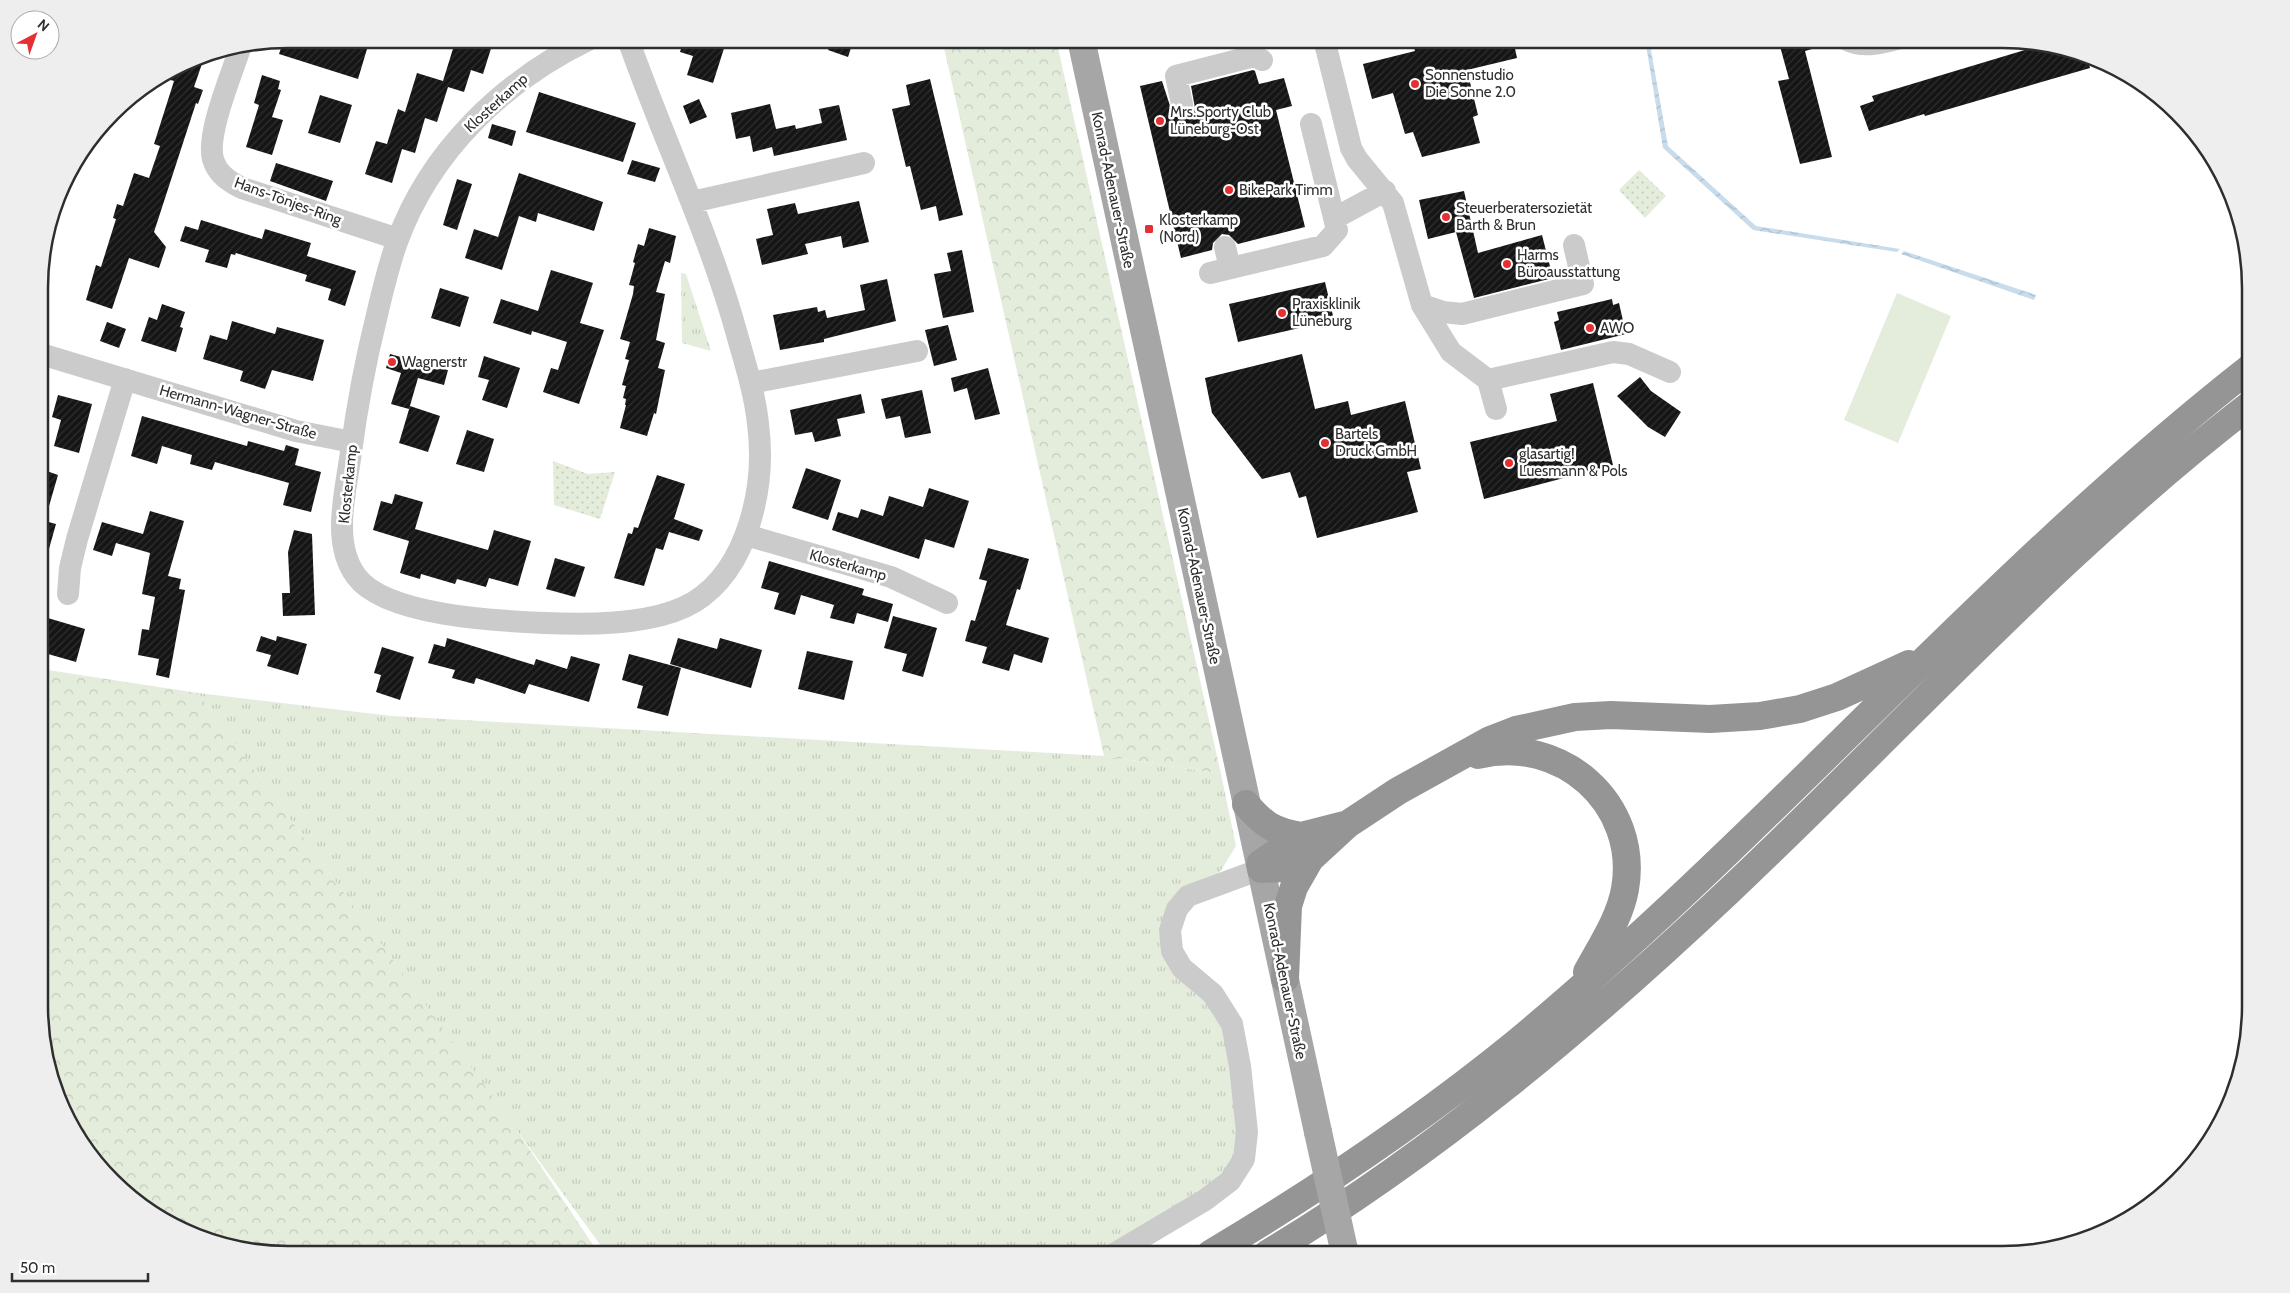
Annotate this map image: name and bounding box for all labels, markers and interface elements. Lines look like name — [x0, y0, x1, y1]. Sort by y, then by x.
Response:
north arrow — [10, 10, 60, 60]
text: N — [34, 15, 53, 35]
place label: Sonnenstudio Die Sonne 2.0 — [1425, 66, 1516, 101]
street label: Klosterkamp — [461, 70, 531, 136]
marker: Sonnenstudio Die Sonne 2.0 — [1409, 78, 1421, 90]
place label: Mrs.Sporty Club Lüneburg-Ost — [1170, 103, 1271, 138]
street label: Konrad-Adenauer-Straße — [1088, 110, 1138, 270]
marker: Mrs.Sporty Club Lüneburg-Ost — [1154, 115, 1166, 127]
street label: Hans-Tönjes-Ring — [232, 173, 345, 229]
place label: BikePark Timm — [1239, 181, 1333, 199]
marker: BikePark Timm — [1223, 184, 1235, 196]
place label: Steuerberatersozietät Barth & Brun — [1456, 199, 1592, 234]
place label: Klosterkamp (Nord) — [1159, 211, 1238, 246]
marker: Steuerberatersozietät Barth & Brun — [1440, 211, 1452, 223]
marker: Klosterkamp (Nord) — [1143, 223, 1155, 235]
place label: Harms Büroausstattung — [1517, 246, 1620, 281]
marker: Harms Büroausstattung — [1501, 258, 1513, 270]
place label: Praxisklinik Lüneburg — [1292, 295, 1361, 330]
marker: Praxisklinik Lüneburg — [1276, 307, 1288, 319]
place label: AWO — [1600, 319, 1634, 337]
marker: AWO — [1584, 322, 1596, 334]
place label: Wagnerstr — [402, 353, 467, 371]
marker: Wagnerstr — [386, 356, 398, 368]
street label: Hermann-Wagner-Straße — [157, 381, 319, 443]
place label: Bartels Druck GmbH — [1335, 425, 1417, 460]
marker: Bartels Druck GmbH — [1319, 437, 1331, 449]
street label: Klosterkamp — [335, 444, 361, 524]
place label: glasartig! Luesmann & Pols — [1519, 445, 1628, 480]
marker: glasartig! Luesmann & Pols — [1503, 457, 1515, 469]
street label: Konrad-Adenauer-Straße — [1174, 506, 1224, 666]
street label: Klosterkamp — [807, 545, 889, 585]
street label: Konrad-Adenauer-Straße — [1260, 901, 1310, 1061]
scale bar — [12, 1250, 149, 1282]
text: 50 m — [20, 1259, 55, 1277]

